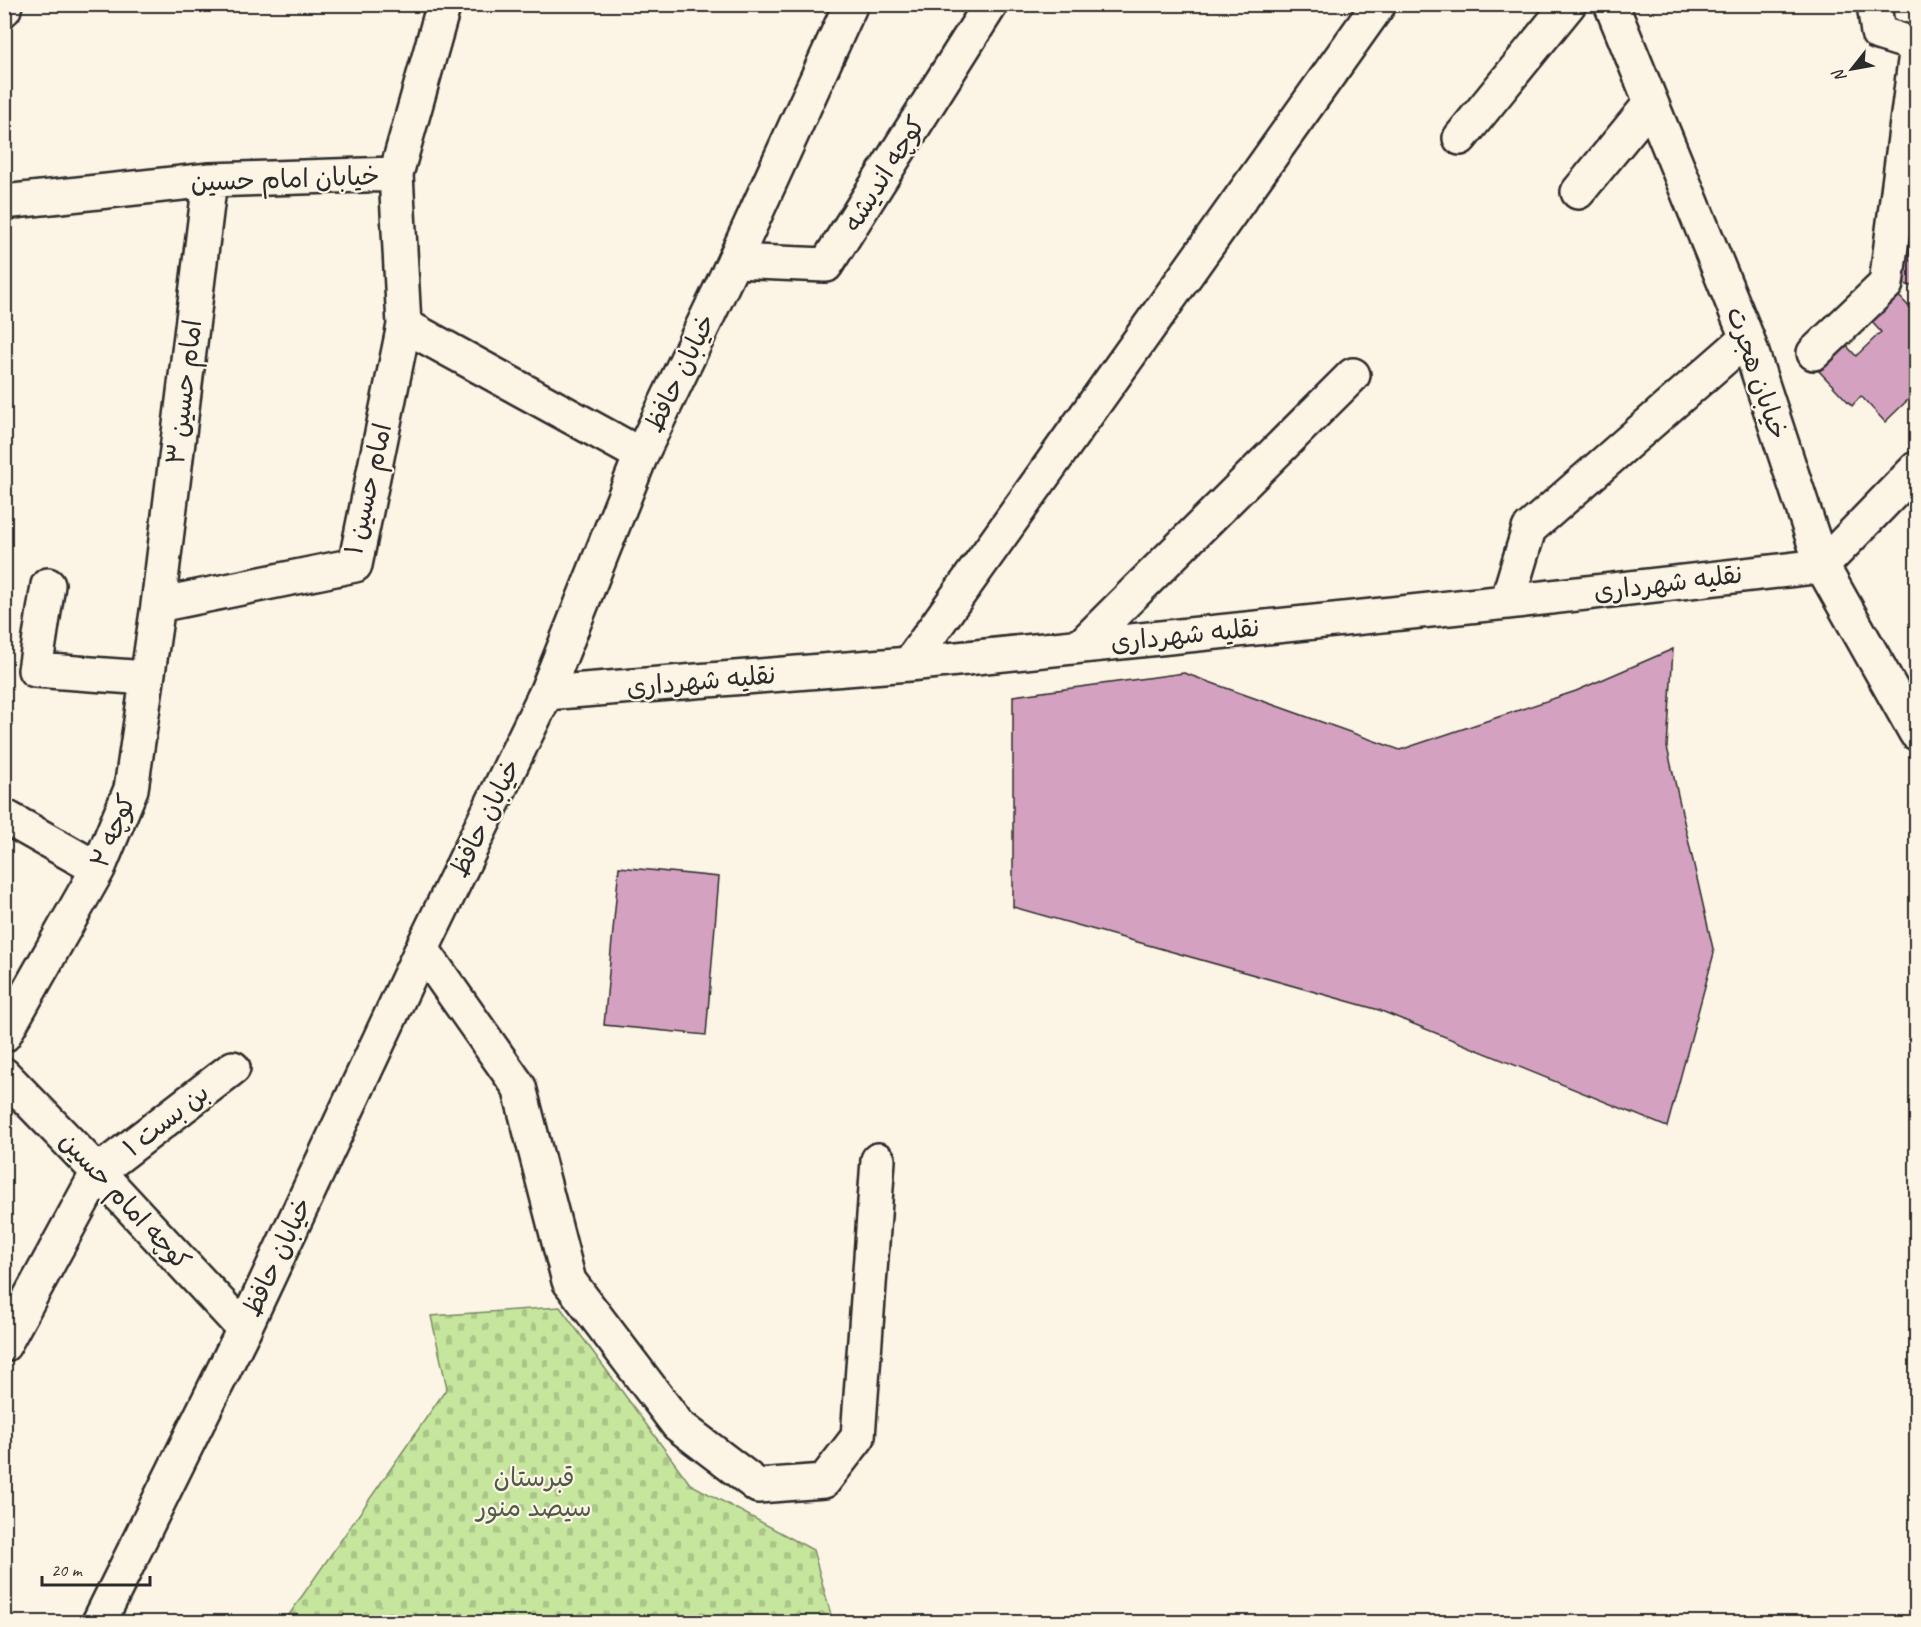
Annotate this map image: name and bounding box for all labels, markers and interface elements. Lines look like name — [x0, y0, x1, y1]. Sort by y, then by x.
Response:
north arrow — [1822, 39, 1882, 99]
text: N — [1827, 64, 1851, 86]
street label: کوچه اندیشه — [835, 110, 933, 238]
street label: خیابان امام حسین — [190, 159, 380, 202]
street label: خیابان هجرت — [1719, 302, 1795, 444]
street label: خیابان حافظ — [637, 308, 723, 438]
street label: امام حسین ۳ — [159, 318, 212, 467]
street label: امام حسین ۱ — [337, 420, 402, 559]
street label: نقلیه شهرداری — [1592, 558, 1744, 608]
street label: نقلیه شهرداری — [1109, 611, 1261, 659]
street label: نقلیه شهرداری — [625, 658, 777, 704]
street label: خیابان حافظ — [442, 753, 528, 883]
street label: کوچه ۲ — [83, 789, 143, 873]
street label: بن بست ۱ — [116, 1076, 216, 1164]
street label: کوچه امام حسین — [50, 1125, 198, 1279]
street label: خیابان حافظ — [235, 1192, 319, 1322]
park label: قبرستان سیصد منور — [474, 1461, 592, 1524]
scale bar — [42, 1549, 150, 1587]
text: 20 m — [51, 1559, 84, 1581]

